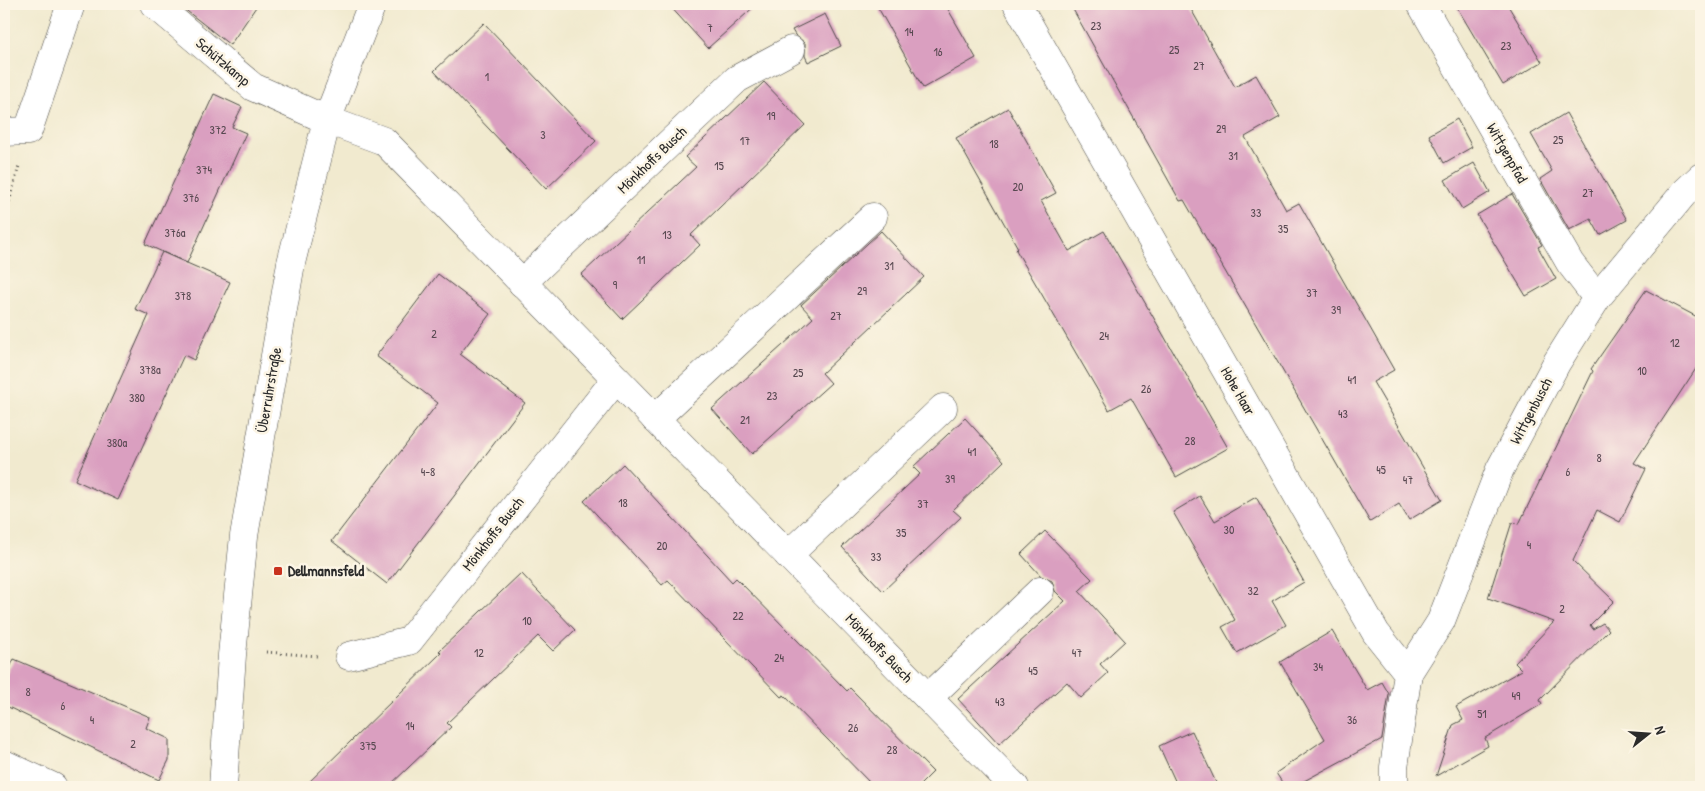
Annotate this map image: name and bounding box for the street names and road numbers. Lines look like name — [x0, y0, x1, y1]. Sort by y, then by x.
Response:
street label: Schützkamp — [192, 33, 256, 91]
street label: Wittgenpfad — [1482, 119, 1533, 187]
street label: Mönkhoffs Busch — [612, 121, 691, 198]
street label: Überruhrstraße — [251, 345, 286, 434]
street label: Hohe Haar — [1216, 362, 1261, 419]
street label: Wittgenbusch — [1504, 374, 1557, 448]
street label: Mönkhoffs Busch — [457, 492, 528, 575]
street label: Mönkhoffs Busch — [841, 608, 918, 687]

